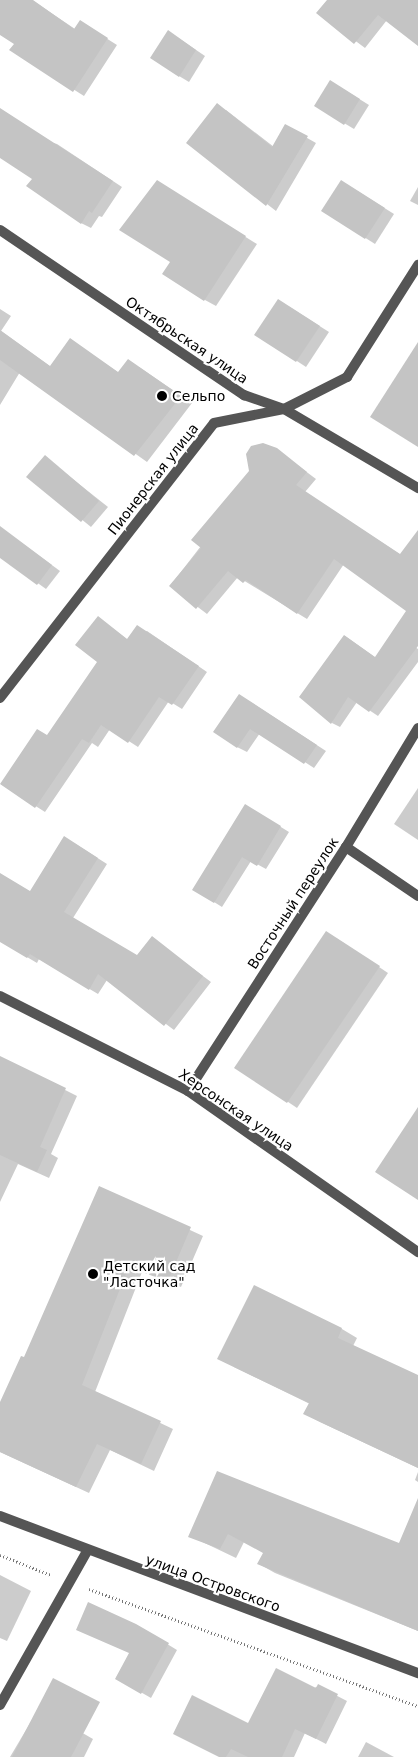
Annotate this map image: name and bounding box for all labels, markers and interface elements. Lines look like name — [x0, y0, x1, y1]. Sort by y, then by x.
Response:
street label: Октябрьская улица — [123, 293, 251, 387]
place label: Сельпо — [172, 388, 225, 404]
marker: Сельпо — [156, 390, 168, 402]
street label: Пионерская улица — [104, 420, 202, 538]
street label: Восточный переулок — [244, 834, 342, 972]
street label: Херсонская улица — [176, 1065, 296, 1155]
place label: Детский сад "Ласточка" — [103, 1258, 195, 1290]
marker: Детский сад "Ласточка" — [87, 1268, 99, 1280]
street label: улица Островского — [143, 1551, 283, 1615]

